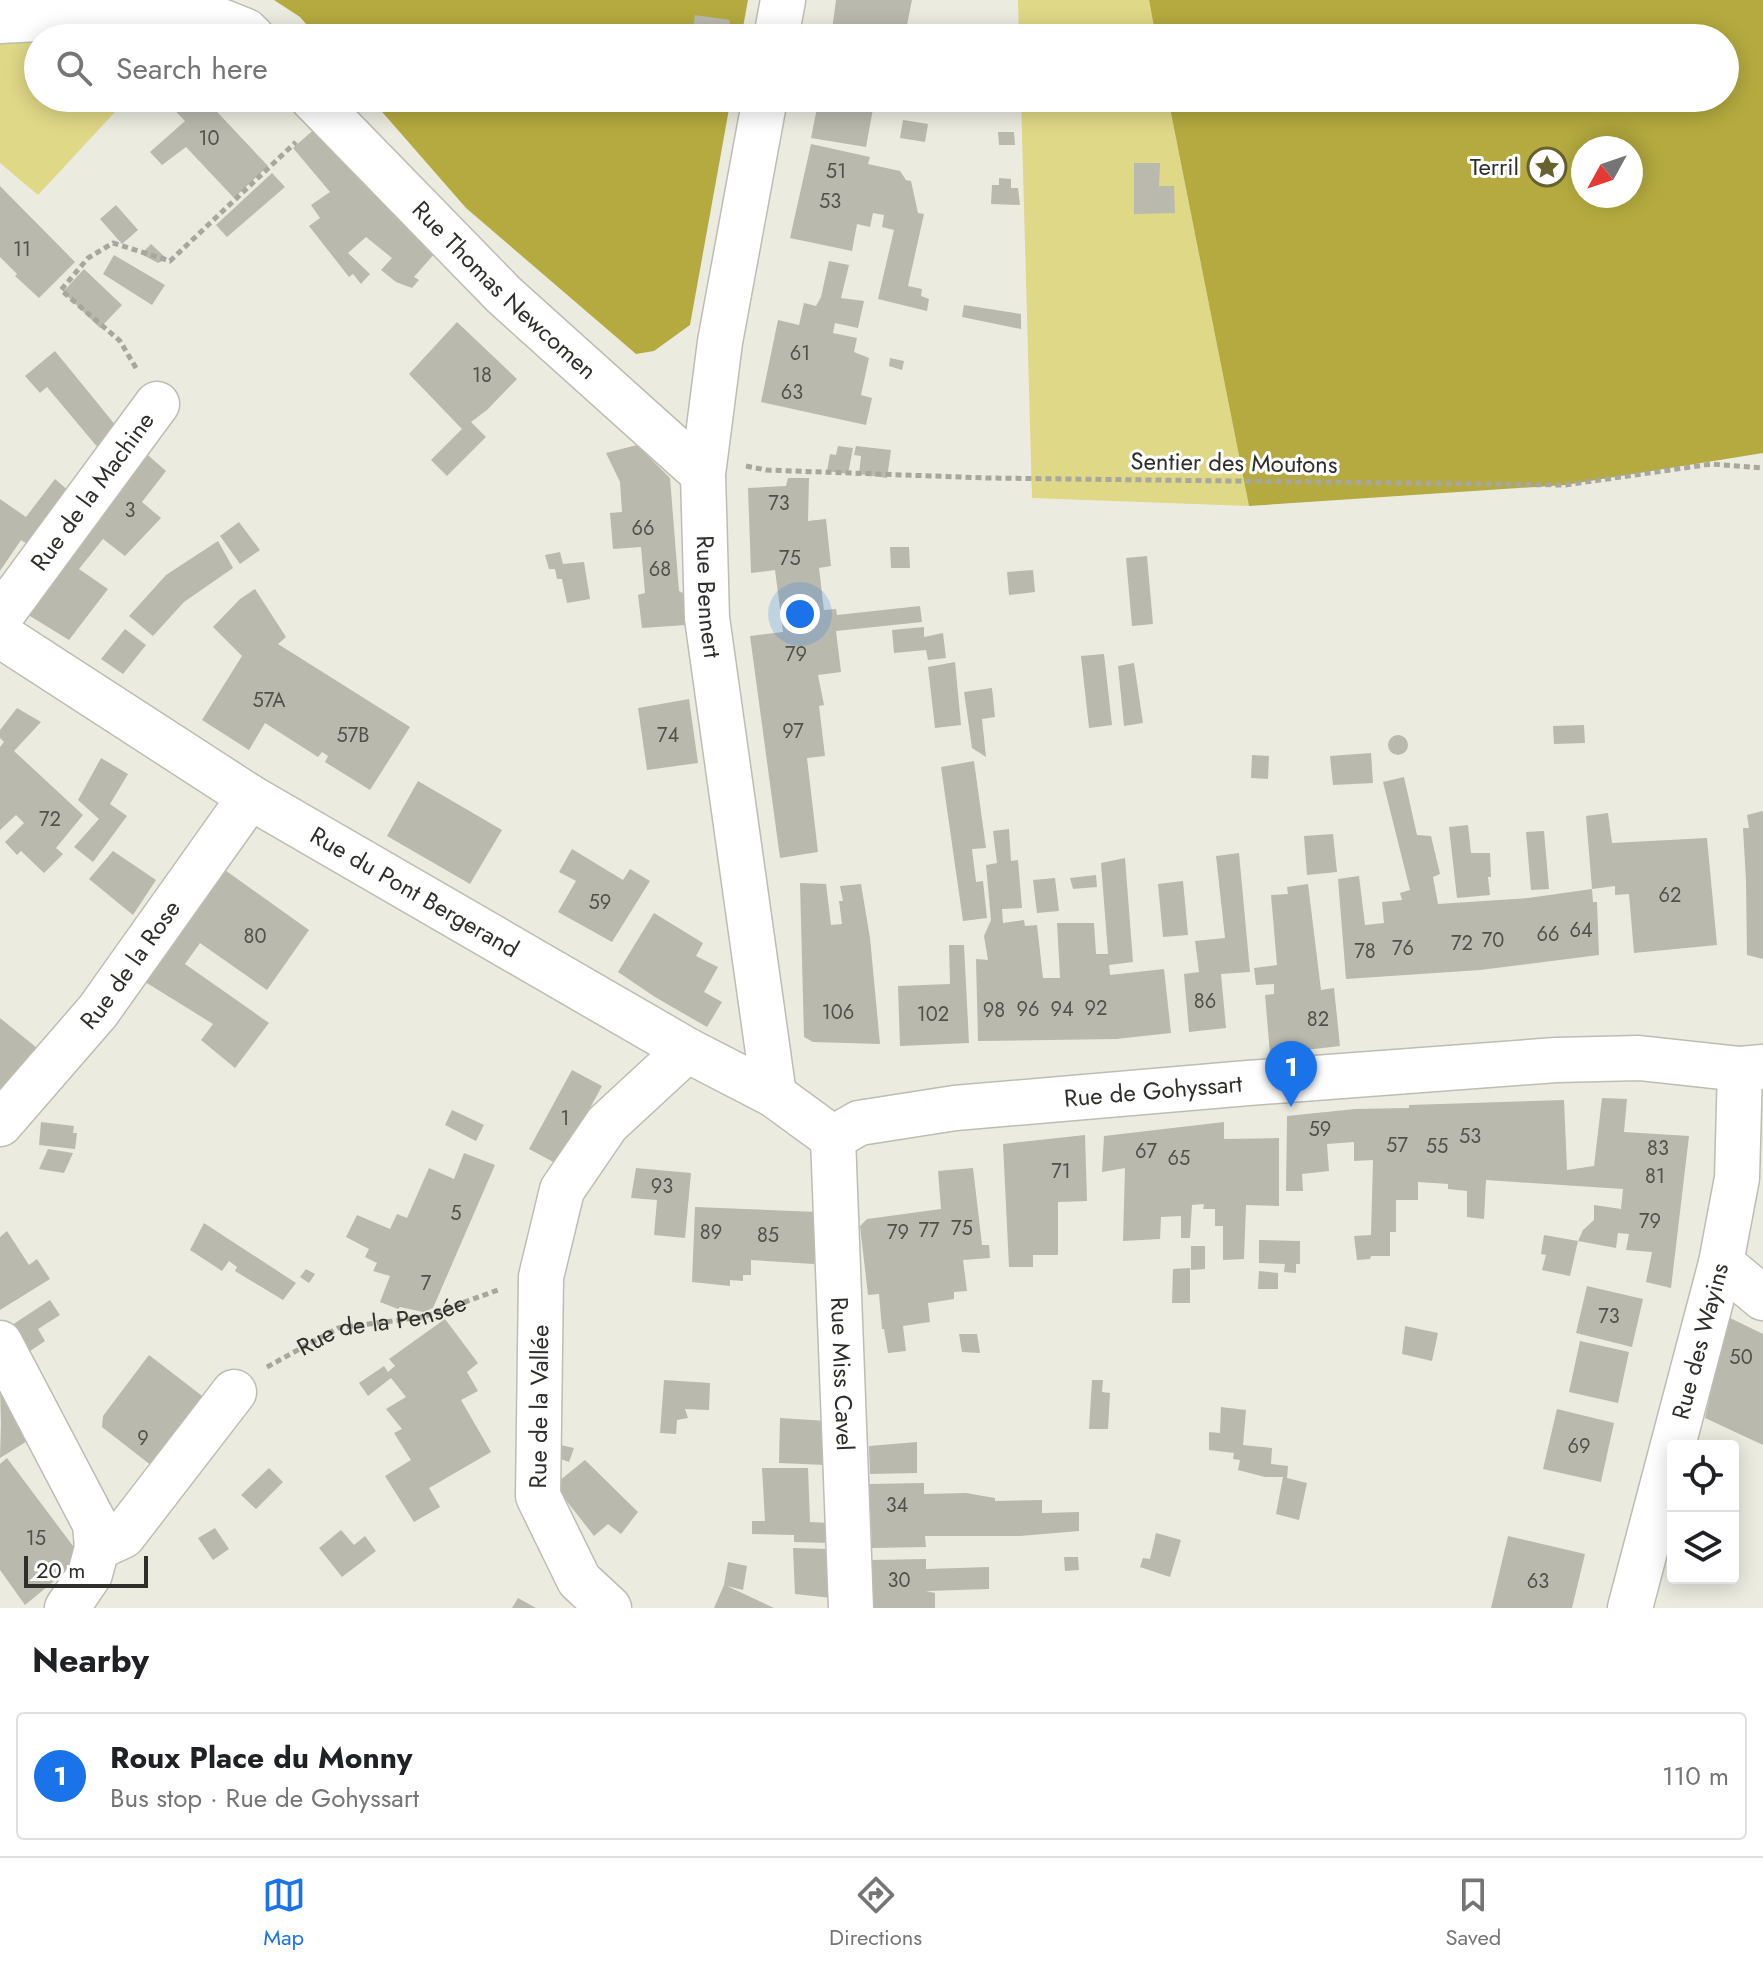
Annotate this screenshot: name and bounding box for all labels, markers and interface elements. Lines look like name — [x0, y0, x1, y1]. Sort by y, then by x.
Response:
search box — [24, 24, 1739, 112]
icon: search — [52, 46, 96, 90]
text: Search here — [116, 47, 268, 90]
house number: 10 — [199, 124, 220, 153]
north arrow — [1571, 136, 1643, 208]
place icon: Terril — [1526, 146, 1568, 188]
place label: Terril — [1470, 149, 1519, 184]
house number: 51 — [826, 157, 846, 186]
house number: 53 — [819, 187, 841, 216]
street label: Rue Thomas Newcomen — [404, 193, 605, 387]
house number: 11 — [13, 235, 31, 264]
house number: 61 — [790, 339, 810, 368]
house number: 18 — [472, 361, 492, 390]
house number: 63 — [781, 378, 803, 407]
street label: Rue de la Machine — [22, 404, 162, 578]
street label: Sentier des Moutons — [1130, 443, 1338, 482]
house number: 73 — [768, 489, 790, 518]
house number: 3 — [125, 496, 136, 525]
house number: 66 — [631, 514, 655, 543]
street label: Rue Bennert — [688, 535, 730, 660]
house number: 75 — [779, 544, 801, 573]
house number: 68 — [649, 555, 671, 584]
your location — [780, 594, 820, 634]
house number: 79 — [785, 640, 807, 669]
house number: 57A — [253, 686, 286, 715]
house number: 97 — [782, 717, 804, 746]
house number: 57B — [337, 721, 369, 750]
house number: 74 — [657, 721, 679, 750]
house number: 72 — [39, 805, 61, 834]
street label: Rue du Pont Bergerand — [304, 818, 526, 966]
house number: 62 — [1659, 881, 1681, 910]
house number: 59 — [589, 888, 611, 917]
street label: Rue de la Rose — [72, 893, 188, 1037]
house number: 64 — [1569, 916, 1593, 945]
house number: 66 — [1536, 920, 1560, 949]
house number: 80 — [244, 922, 266, 951]
house number: 70 — [1482, 926, 1504, 955]
house number: 72 — [1451, 929, 1473, 958]
house number: 76 — [1392, 934, 1414, 963]
house number: 78 — [1354, 937, 1376, 966]
house number: 86 — [1194, 987, 1216, 1016]
house number: 92 — [1085, 994, 1107, 1023]
house number: 96 — [1016, 995, 1040, 1024]
house number: 94 — [1050, 995, 1074, 1024]
house number: 98 — [983, 996, 1005, 1025]
house number: 106 — [822, 998, 854, 1027]
house number: 102 — [917, 1000, 949, 1029]
house number: 82 — [1307, 1005, 1329, 1034]
pin: 1 — [1265, 1041, 1317, 1107]
street label: Rue de Gohyssart — [1063, 1066, 1244, 1116]
house number: 1 — [561, 1104, 570, 1133]
house number: 59 — [1309, 1115, 1331, 1144]
house number: 53 — [1459, 1122, 1481, 1151]
house number: 57 — [1386, 1131, 1408, 1160]
house number: 55 — [1426, 1132, 1448, 1161]
house number: 83 — [1647, 1134, 1669, 1163]
house number: 67 — [1135, 1137, 1158, 1166]
house number: 65 — [1168, 1144, 1190, 1173]
house number: 71 — [1051, 1157, 1071, 1186]
house number: 81 — [1645, 1162, 1665, 1191]
house number: 93 — [651, 1172, 673, 1201]
house number: 5 — [450, 1199, 462, 1228]
house number: 79 — [1639, 1207, 1661, 1236]
house number: 75 — [951, 1214, 973, 1243]
house number: 77 — [919, 1216, 940, 1245]
house number: 89 — [700, 1218, 722, 1247]
house number: 79 — [887, 1218, 909, 1247]
house number: 85 — [757, 1221, 779, 1250]
street label: Rue des Wayins — [1663, 1259, 1737, 1423]
house number: 7 — [421, 1269, 432, 1298]
street label: Rue de la Pensée — [290, 1285, 471, 1364]
street label: Rue Miss Cavel — [822, 1296, 863, 1451]
house number: 73 — [1598, 1302, 1620, 1331]
street label: Rue de la Vallée — [520, 1324, 557, 1489]
house number: 50 — [1729, 1343, 1753, 1372]
house number: 9 — [137, 1424, 149, 1453]
house number: 69 — [1567, 1432, 1591, 1461]
map controls — [1667, 1440, 1739, 1584]
button: locate — [1667, 1440, 1739, 1512]
house number: 34 — [886, 1491, 909, 1520]
button: layers — [1667, 1512, 1739, 1584]
house number: 15 — [26, 1524, 46, 1553]
scale bar — [24, 1552, 148, 1588]
text: 20 m — [36, 1554, 85, 1586]
house number: 30 — [888, 1566, 910, 1595]
house number: 63 — [1527, 1567, 1549, 1596]
text: Nearby — [32, 1636, 149, 1685]
text: Roux Place du Monny — [110, 1736, 412, 1779]
text: 1 — [53, 1757, 67, 1795]
text: 110 m — [1662, 1757, 1729, 1795]
text: Bus stop · Rue de Gohyssart — [110, 1779, 419, 1817]
tab: Map — [262, 1873, 306, 1953]
tab: Directions — [829, 1873, 922, 1953]
tab: Saved — [1446, 1873, 1501, 1953]

